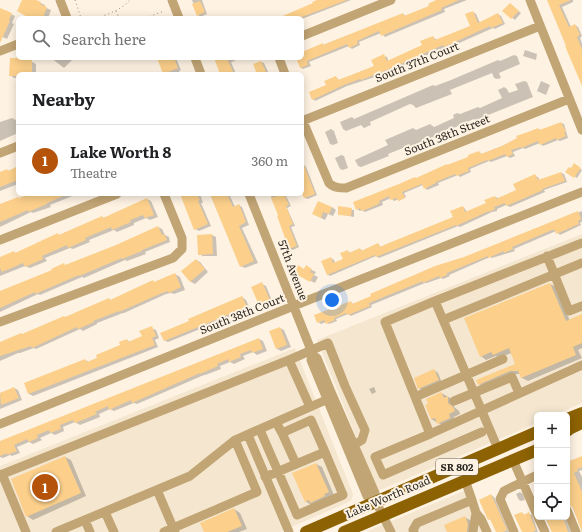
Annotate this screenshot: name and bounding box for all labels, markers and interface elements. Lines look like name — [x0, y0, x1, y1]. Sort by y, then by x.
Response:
search box — [16, 16, 304, 60]
icon: search — [30, 27, 52, 49]
text: Search here — [62, 27, 146, 50]
street label: South 37th Court — [372, 37, 462, 85]
text: Nearby — [32, 86, 95, 111]
street label: South 38th Street — [401, 109, 492, 159]
text: Lake Worth 8 — [70, 140, 171, 163]
text: 1 — [42, 151, 48, 170]
text: 360 m — [251, 151, 288, 170]
text: Theatre — [70, 163, 117, 182]
street label: 57th Avenue — [275, 237, 313, 302]
street label: South 38th Court — [197, 289, 287, 337]
your location — [322, 290, 342, 310]
map controls — [534, 412, 570, 520]
button: + — [534, 412, 570, 448]
button: − — [534, 448, 570, 484]
road number: SR 802 — [436, 459, 478, 475]
street label: Lake Worth Road — [343, 471, 433, 521]
pin: 1 — [32, 472, 58, 502]
button: locate — [534, 484, 570, 520]

